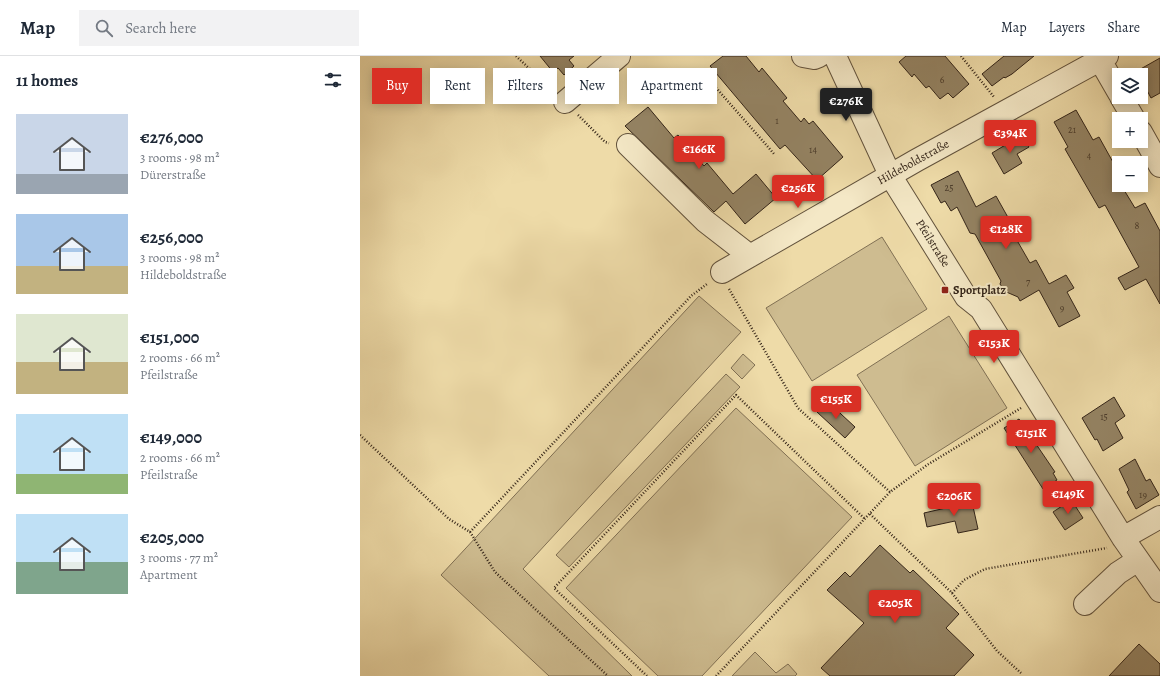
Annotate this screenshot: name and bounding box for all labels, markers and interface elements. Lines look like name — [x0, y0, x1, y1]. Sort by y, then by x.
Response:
search box — [79, 10, 359, 46]
text: Map — [20, 15, 55, 41]
icon: search — [93, 17, 115, 39]
text: Search here — [125, 18, 197, 38]
text: Map — [1001, 18, 1027, 37]
text: Layers — [1049, 18, 1085, 37]
text: Share — [1107, 18, 1140, 37]
chip: Buy — [372, 68, 422, 104]
chip: Rent — [430, 68, 485, 104]
chip: Filters — [493, 68, 557, 104]
chip: New — [565, 68, 619, 104]
chip: Apartment — [627, 68, 717, 104]
map controls — [1112, 68, 1148, 192]
button: layers — [1112, 68, 1148, 104]
text: 11 homes — [16, 69, 78, 92]
icon: filters — [322, 69, 344, 91]
house number: 6 — [940, 73, 945, 86]
pin: €276K — [818, 88, 874, 122]
text: €276K — [829, 92, 863, 109]
button: + — [1112, 112, 1148, 148]
house number: 1 — [775, 114, 779, 127]
pin: €394K — [982, 120, 1038, 154]
house number: 21 — [1068, 123, 1077, 136]
text: €394K — [993, 124, 1027, 141]
text: €276,000 — [140, 126, 203, 149]
icon: home — [48, 130, 96, 178]
pin: €166K — [671, 136, 727, 170]
street label: Hildeboldstraße — [874, 136, 952, 188]
text: €166K — [683, 140, 715, 157]
house number: 14 — [809, 143, 817, 156]
text: 3 rooms · 98 m² — [140, 149, 219, 166]
house number: 4 — [1087, 149, 1092, 162]
button: − — [1112, 156, 1148, 192]
text: Dürerstraße — [140, 166, 206, 183]
pin: €256K — [770, 175, 826, 209]
text: €256K — [781, 179, 815, 196]
house number: 25 — [944, 181, 954, 194]
street label: Pfeilstraße — [912, 216, 954, 270]
pin: €128K — [978, 216, 1034, 250]
house number: 8 — [1135, 219, 1140, 232]
text: €128K — [989, 220, 1023, 237]
text: €256,000 — [140, 226, 203, 249]
icon: home — [48, 230, 96, 278]
text: 3 rooms · 98 m² — [140, 249, 219, 266]
text: Hildeboldstraße — [140, 266, 226, 283]
house number: 7 — [1026, 275, 1031, 288]
place label: Sportplatz — [953, 282, 1006, 298]
marker: Sportplatz — [940, 285, 950, 295]
house number: 9 — [1060, 301, 1065, 314]
text: €151,000 — [140, 326, 199, 349]
icon: home — [48, 330, 96, 378]
pin: €153K — [966, 330, 1022, 364]
text: €153K — [978, 334, 1010, 351]
text: 2 rooms · 66 m² — [140, 349, 220, 366]
text: Pfeilstraße — [140, 366, 198, 383]
pin: €155K — [808, 386, 864, 420]
text: €155K — [820, 390, 852, 407]
house number: 15 — [1100, 410, 1108, 423]
pin: €151K — [1003, 420, 1059, 454]
text: €151K — [1016, 424, 1046, 441]
text: €149,000 — [140, 426, 202, 449]
icon: home — [48, 430, 96, 478]
text: 2 rooms · 66 m² — [140, 449, 220, 466]
text: Pfeilstraße — [140, 466, 198, 483]
pin: €149K — [1040, 481, 1096, 515]
pin: €206K — [926, 483, 982, 517]
text: €149K — [1052, 485, 1084, 502]
text: €206K — [937, 487, 971, 504]
house number: 19 — [1139, 488, 1147, 501]
text: €205,000 — [140, 526, 204, 549]
icon: home — [48, 530, 96, 578]
text: 3 rooms · 77 m² — [140, 549, 218, 566]
text: Apartment — [140, 566, 198, 583]
pin: €205K — [867, 590, 923, 624]
text: €205K — [878, 594, 912, 611]

